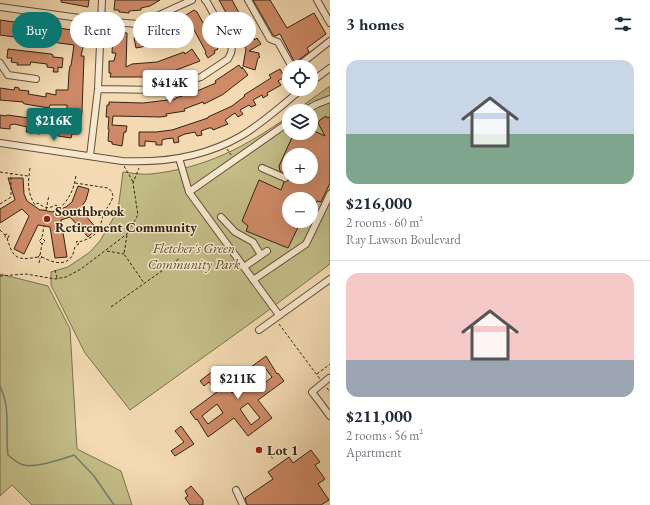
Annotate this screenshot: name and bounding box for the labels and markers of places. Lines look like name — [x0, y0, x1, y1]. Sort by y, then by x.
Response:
pin: $414K — [142, 70, 198, 104]
pin: $216K — [26, 108, 82, 142]
place label: Southbrook Retirement Community — [55, 202, 197, 236]
marker: Southbrook Retirement Community — [42, 214, 52, 224]
pin: $211K — [210, 366, 266, 400]
place label: Lot 1 — [267, 441, 298, 459]
marker: Lot 1 — [254, 445, 264, 455]

